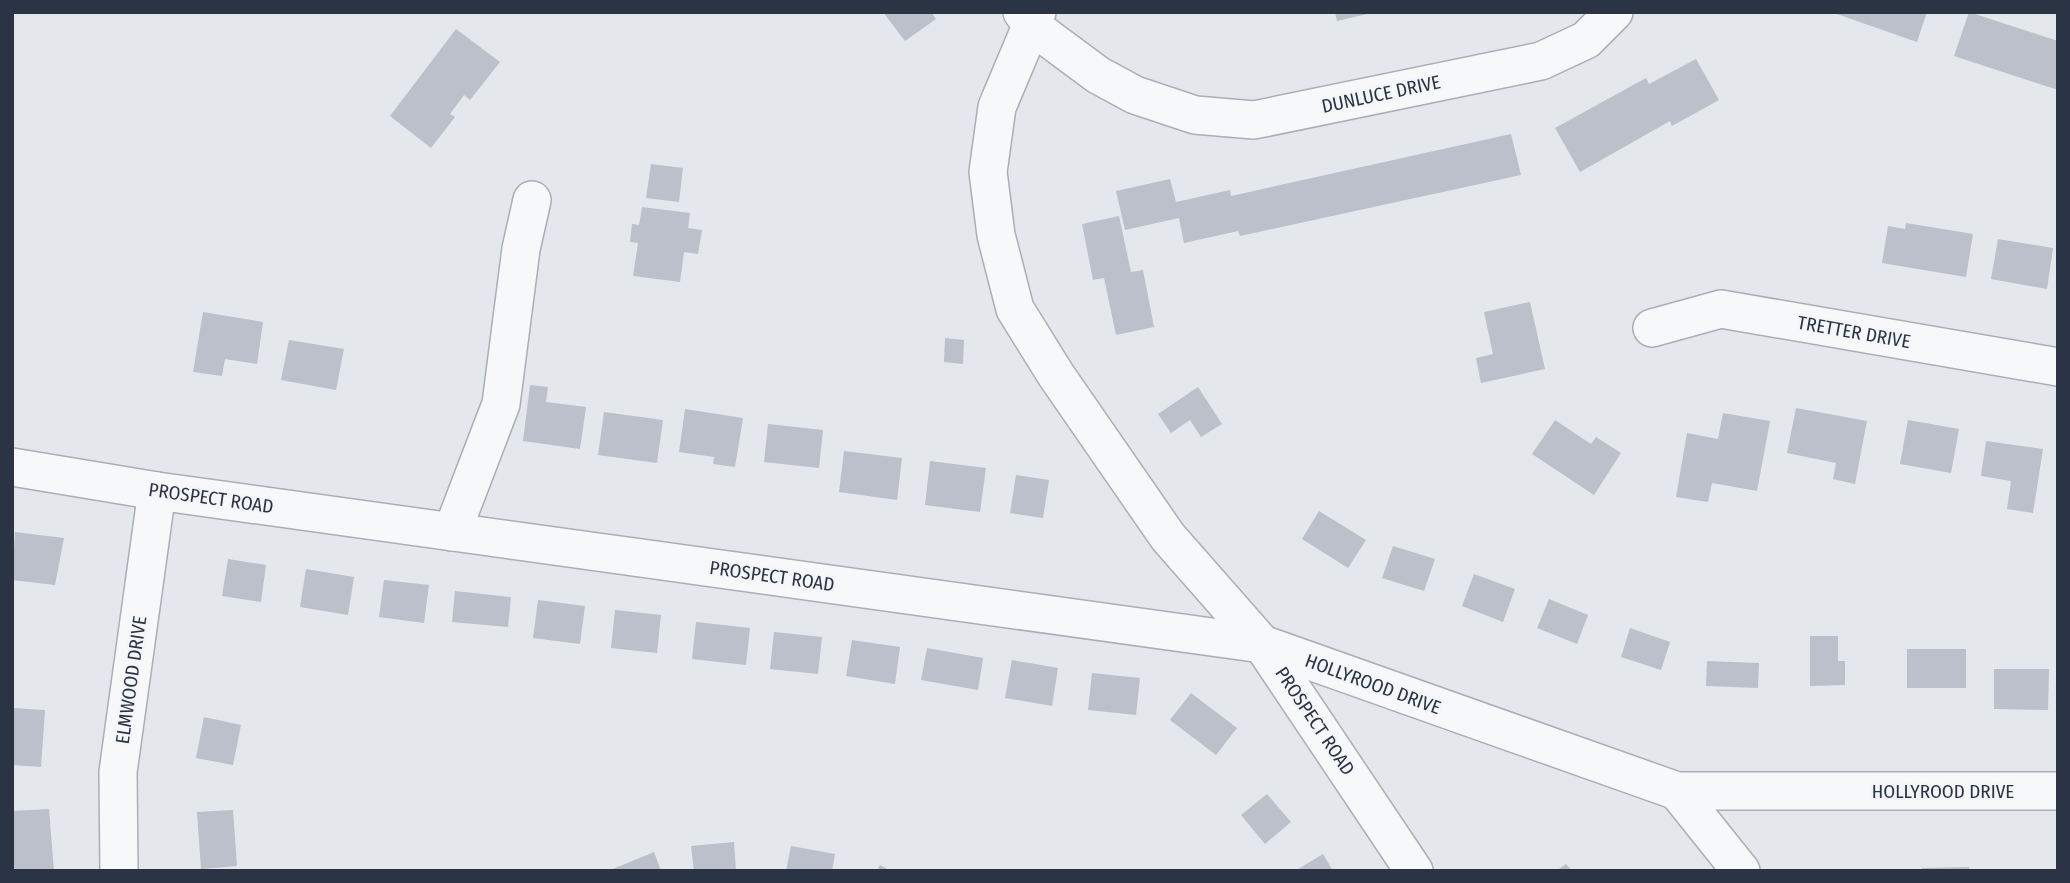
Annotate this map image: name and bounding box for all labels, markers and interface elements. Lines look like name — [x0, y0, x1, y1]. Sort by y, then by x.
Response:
street label: DUNLUCE DRIVE — [1319, 70, 1443, 118]
street label: TRETTER DRIVE — [1796, 311, 1912, 353]
street label: PROSPECT ROAD — [147, 478, 275, 518]
street label: PROSPECT ROAD — [708, 556, 836, 596]
street label: ELMWOOD DRIVE — [111, 614, 151, 746]
street label: HOLLYROOD DRIVE — [1302, 649, 1444, 719]
street label: PROSPECT ROAD — [1270, 662, 1360, 780]
street label: HOLLYROOD DRIVE — [1872, 780, 2014, 803]

